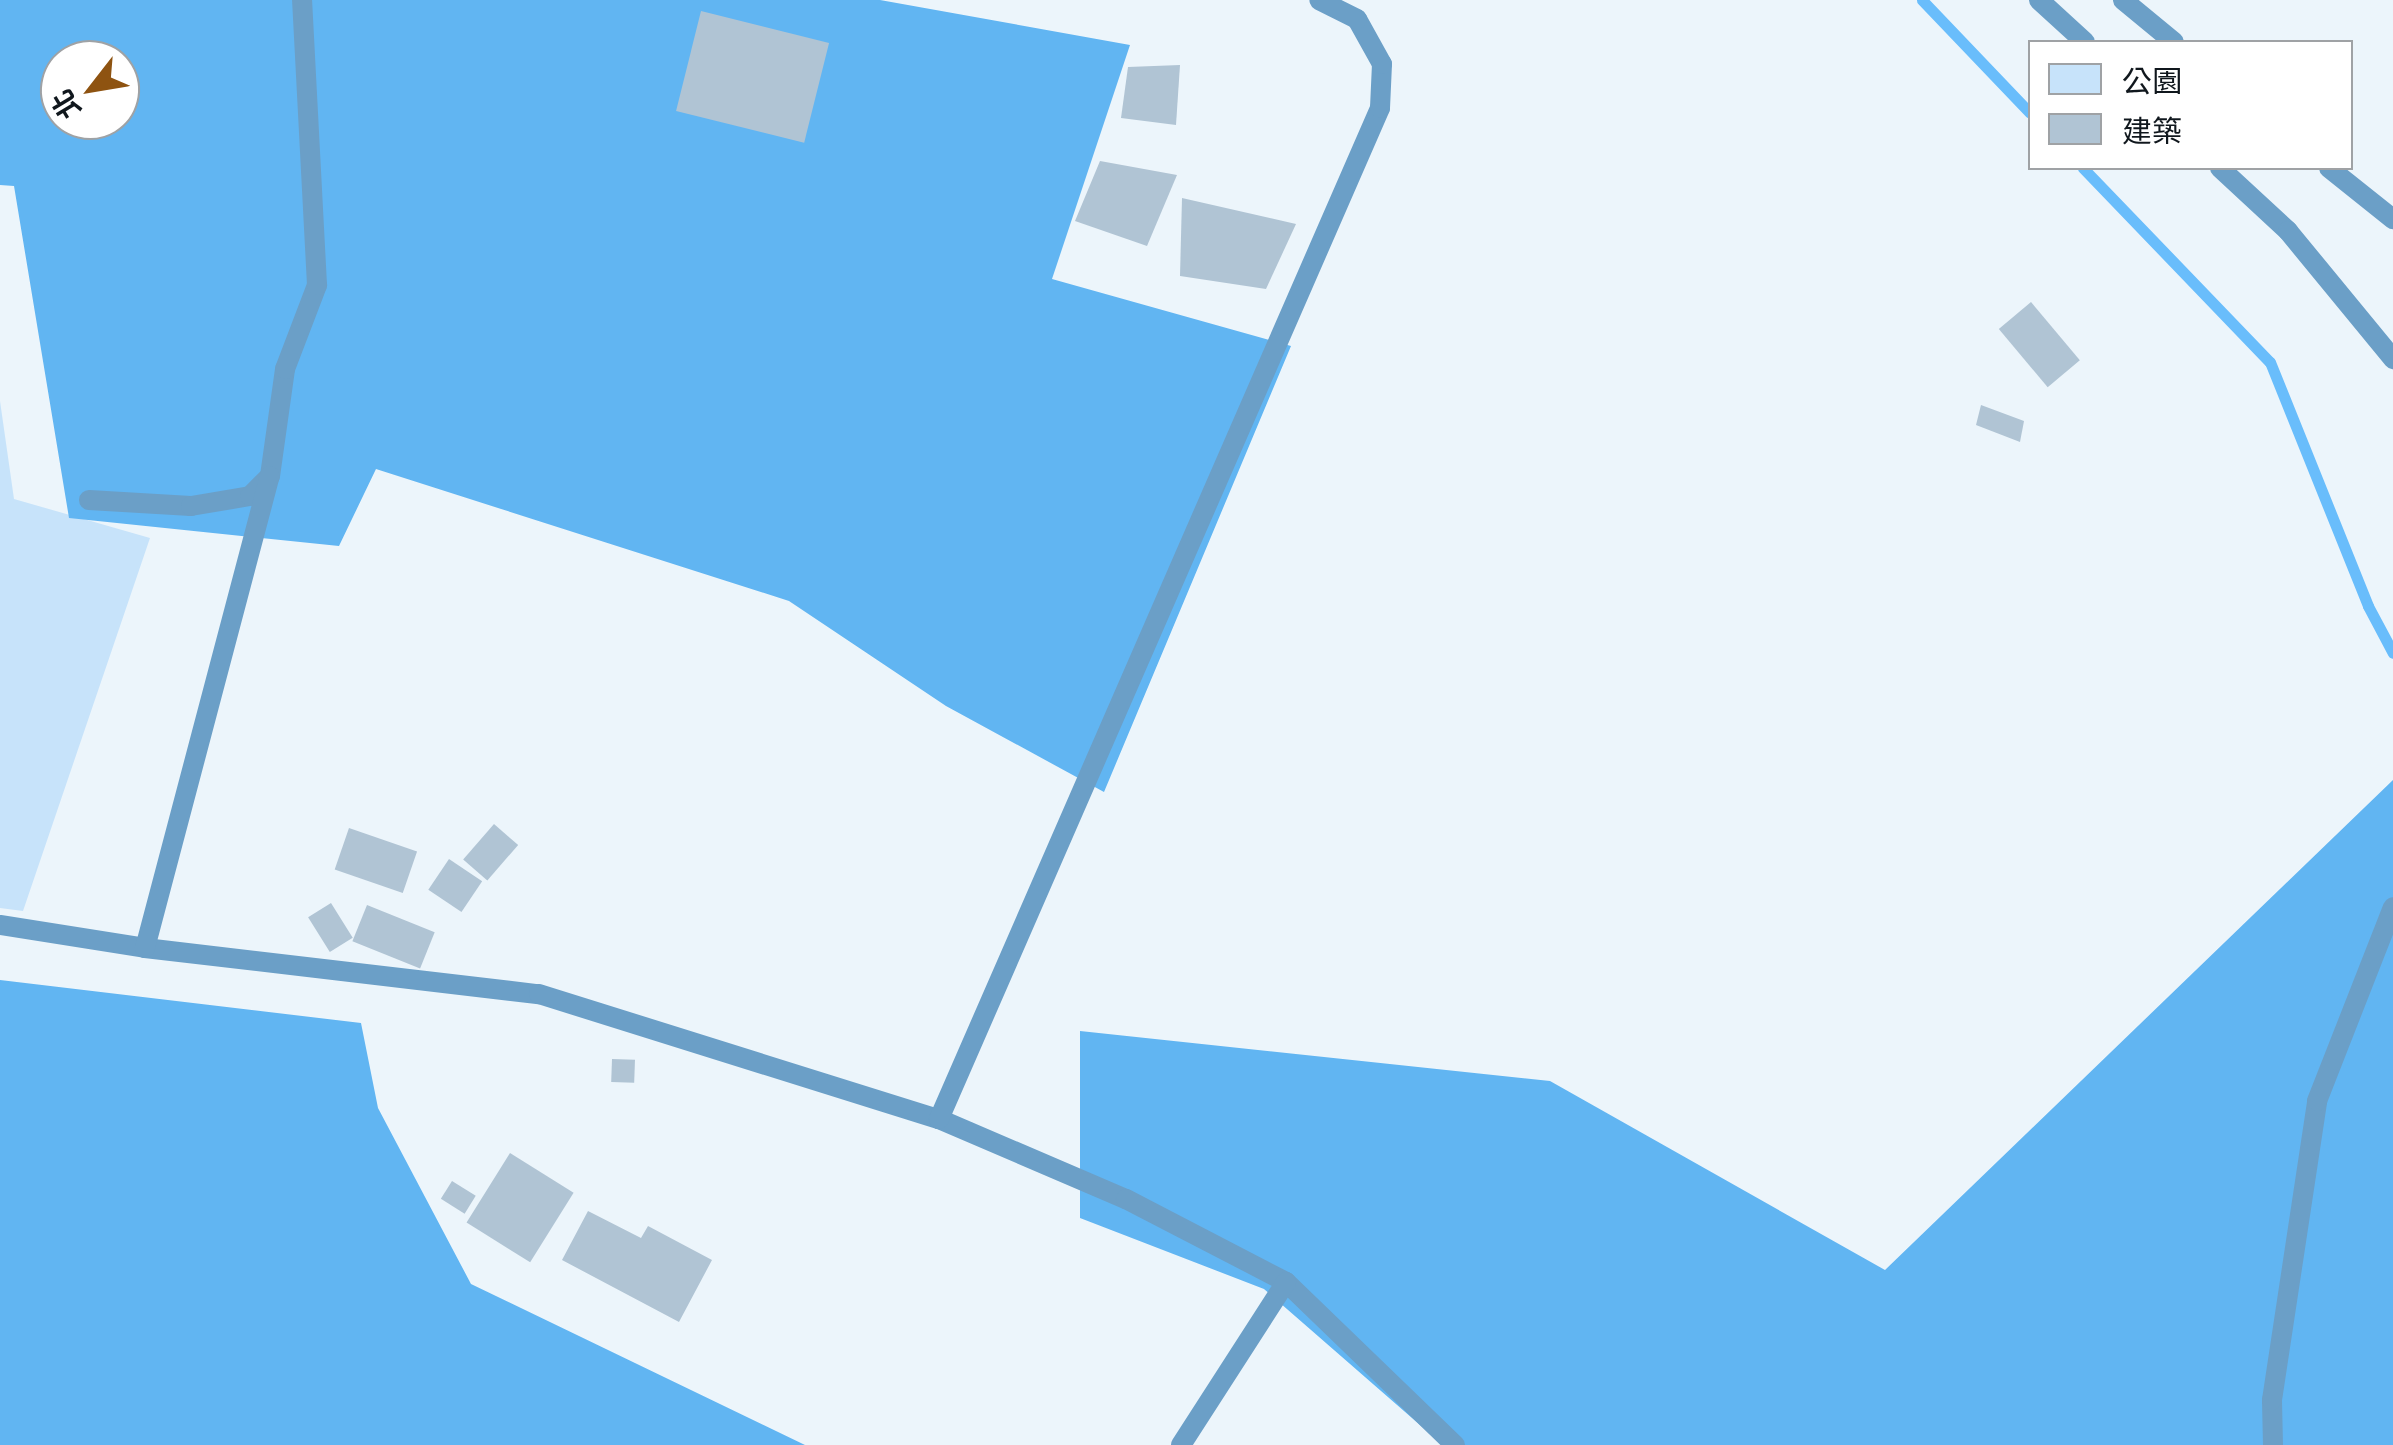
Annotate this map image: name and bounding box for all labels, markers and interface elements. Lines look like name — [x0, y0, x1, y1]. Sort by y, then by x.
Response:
north arrow — [40, 40, 140, 140]
legend — [2028, 40, 2353, 170]
text: 公園 — [2122, 62, 2182, 100]
text: 北 — [43, 84, 88, 126]
text: 建築 — [2122, 112, 2182, 150]

